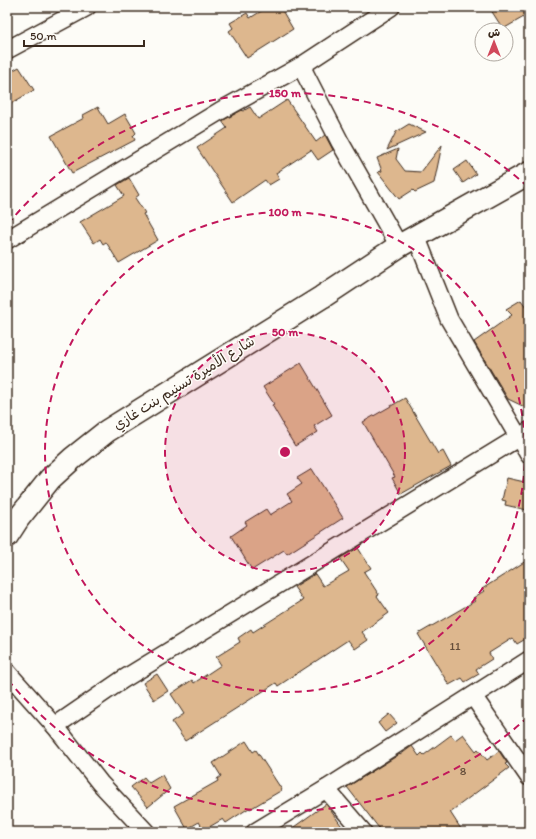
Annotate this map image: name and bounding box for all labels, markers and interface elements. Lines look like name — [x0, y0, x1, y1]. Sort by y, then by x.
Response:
scale bar — [24, 22, 144, 48]
north arrow — [474, 22, 514, 62]
text: ش — [488, 26, 500, 39]
text: 50 m — [30, 29, 56, 43]
text: 150 m — [269, 86, 302, 100]
text: 100 m — [268, 205, 302, 219]
text: 50 m — [272, 325, 299, 339]
street label: شارع الأميرة تسنيم بنت غازي — [110, 332, 259, 435]
centre of rings — [278, 445, 292, 459]
house number: 11 — [449, 639, 461, 653]
house number: 8 — [460, 764, 467, 778]

